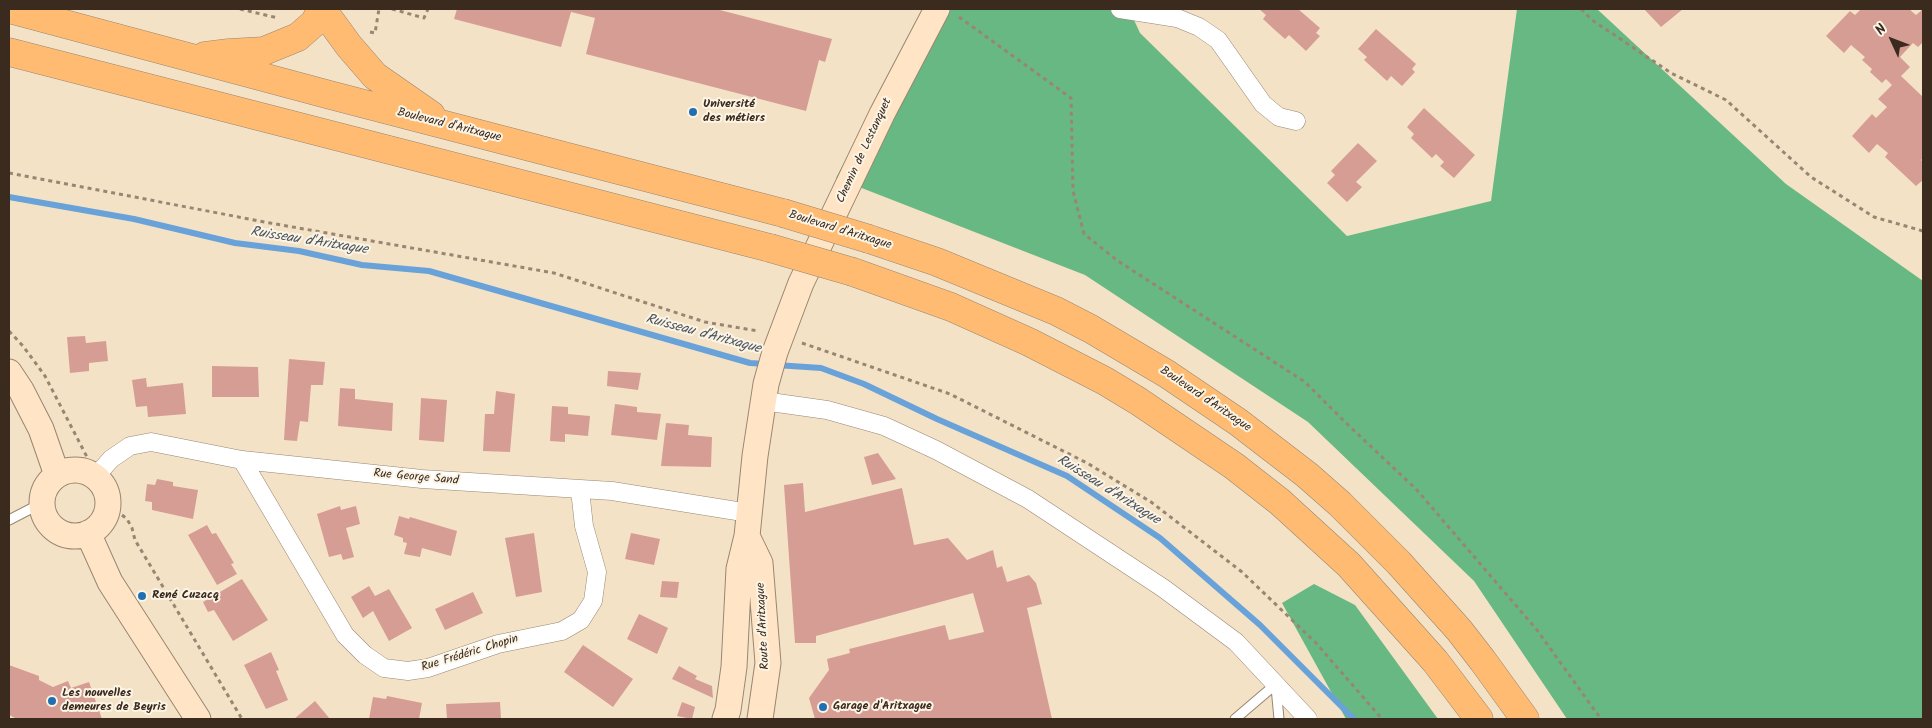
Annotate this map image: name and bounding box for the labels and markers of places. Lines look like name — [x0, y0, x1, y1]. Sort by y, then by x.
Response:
place label: Université des métiers — [703, 98, 765, 126]
marker: Université des métiers — [687, 106, 699, 118]
place label: René Cuzacq — [152, 589, 219, 603]
marker: René Cuzacq — [136, 590, 148, 602]
place label: Les nouvelles demeures de Beyris — [62, 687, 166, 715]
marker: Les nouvelles demeures de Beyris — [46, 695, 58, 707]
place label: Garage d'Aritxague — [833, 700, 932, 714]
marker: Garage d'Aritxague — [817, 701, 829, 713]

